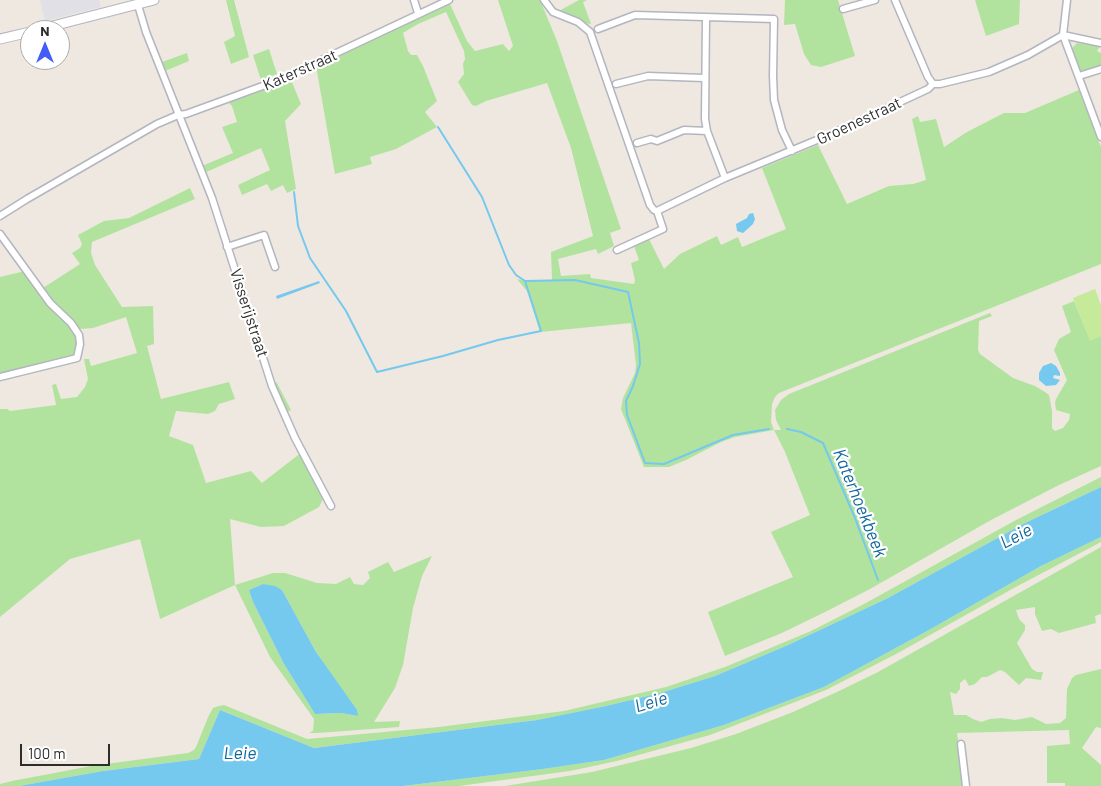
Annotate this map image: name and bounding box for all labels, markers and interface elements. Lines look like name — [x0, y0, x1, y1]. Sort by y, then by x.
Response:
north arrow — [20, 20, 70, 70]
text: N — [40, 22, 50, 39]
street label: Katerstraat — [260, 45, 340, 95]
street label: Groenestraat — [814, 93, 904, 149]
street label: Visserijstraat — [226, 266, 272, 360]
water label: Katerhoekbeek — [828, 445, 892, 561]
water label: Leie — [996, 519, 1036, 553]
water label: Leie — [632, 687, 670, 717]
scale bar — [22, 734, 112, 766]
water label: Leie — [224, 742, 256, 764]
text: 100 m — [28, 744, 66, 762]

